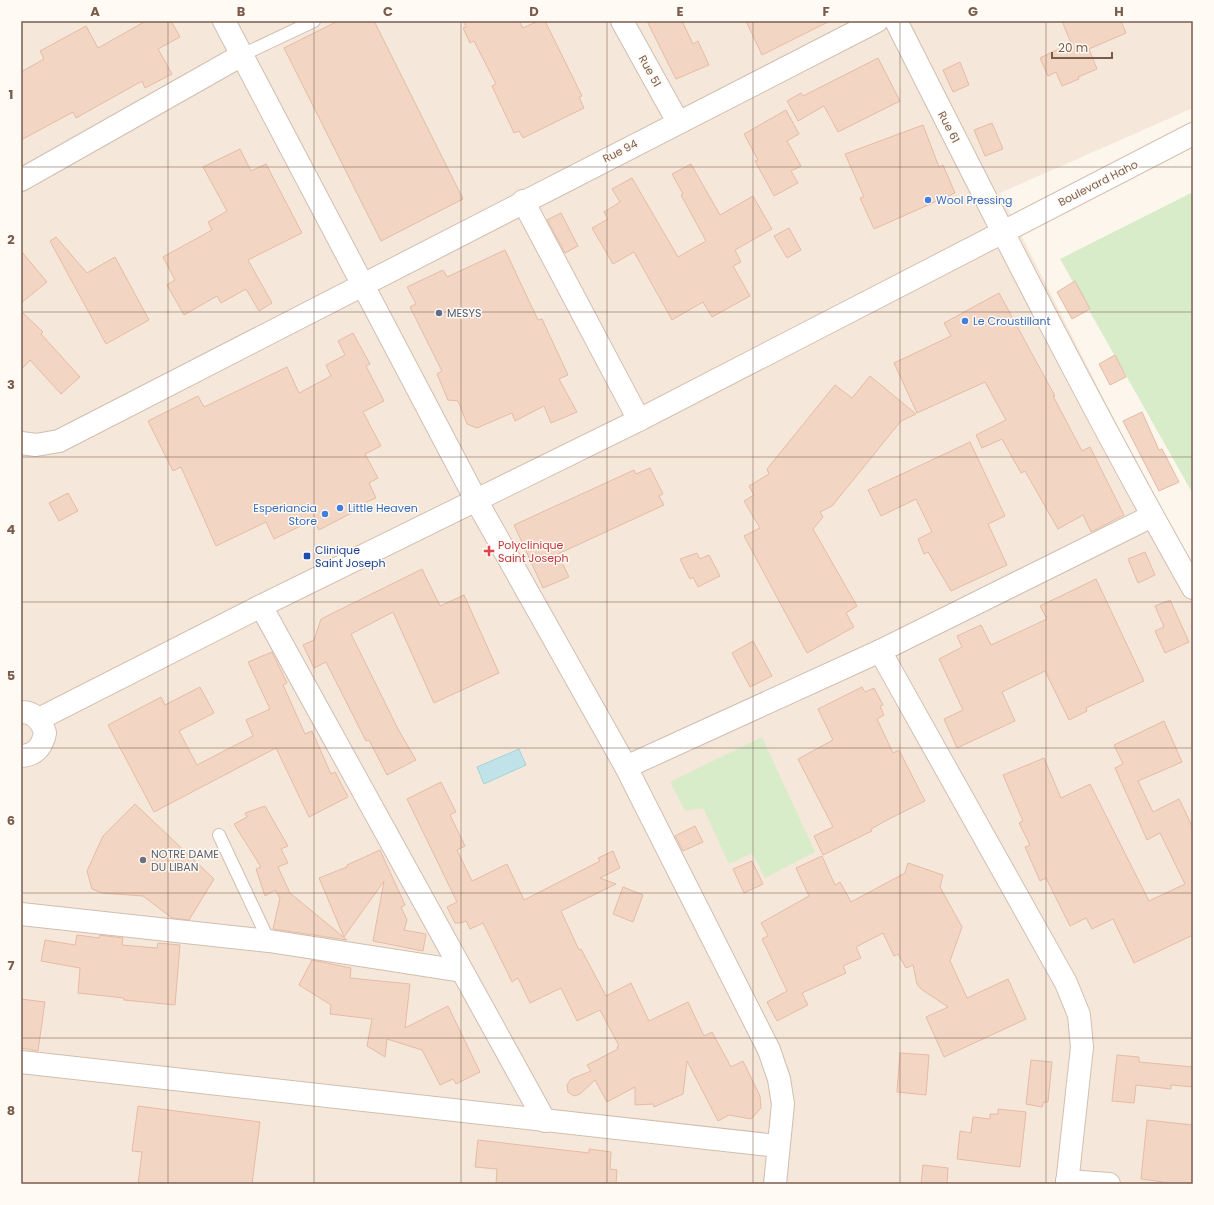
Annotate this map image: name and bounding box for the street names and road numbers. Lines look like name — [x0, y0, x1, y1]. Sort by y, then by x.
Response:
street label: Rue 51 — [635, 52, 665, 90]
street label: Rue 61 — [934, 108, 964, 146]
street label: Rue 94 — [600, 135, 640, 167]
street label: Boulevard Haho — [1055, 156, 1141, 210]

